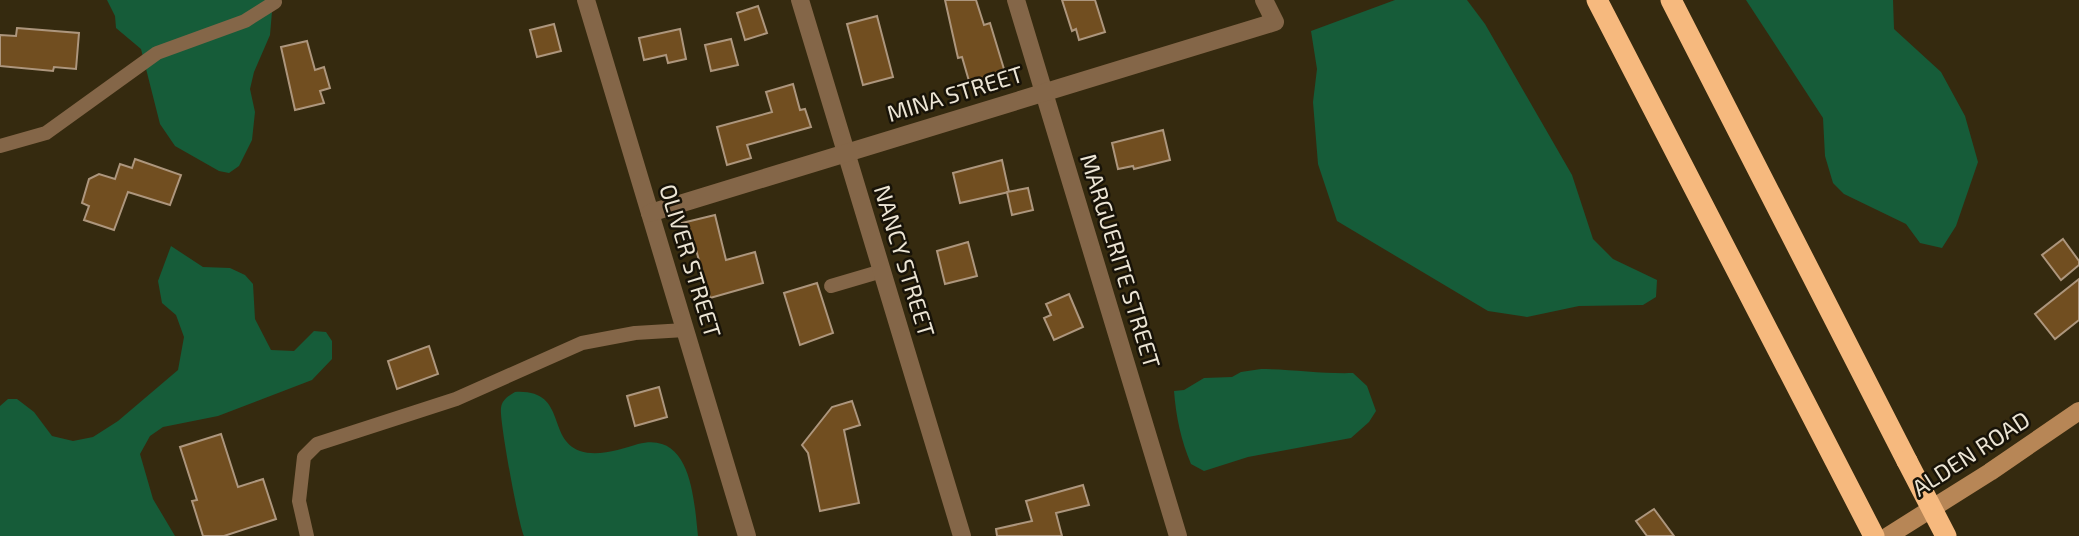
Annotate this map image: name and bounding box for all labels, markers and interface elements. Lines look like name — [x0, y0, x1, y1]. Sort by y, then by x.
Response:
street label: MINA STREET — [883, 59, 1026, 127]
street label: MARGUERITE STREET — [1075, 150, 1167, 371]
street label: OLIVER STREET — [654, 181, 728, 341]
street label: NANCY STREET — [869, 182, 941, 340]
street label: ALDEN ROAD — [1906, 405, 2035, 502]

